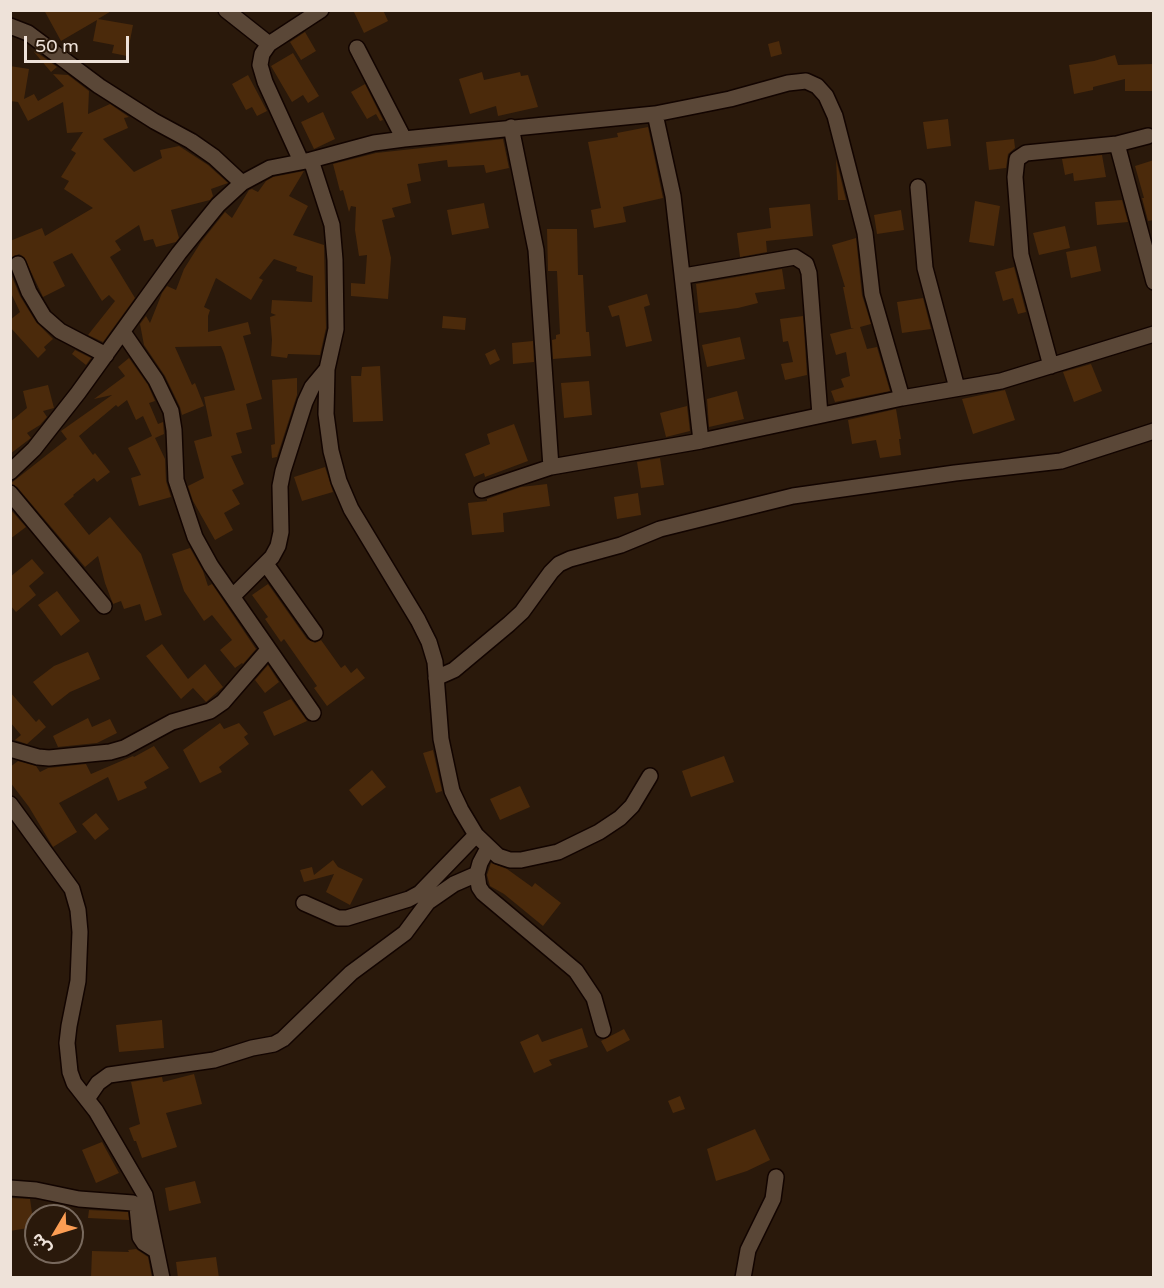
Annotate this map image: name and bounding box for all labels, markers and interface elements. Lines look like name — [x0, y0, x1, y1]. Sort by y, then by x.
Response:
scale bar — [27, 24, 132, 62]
text: 50 m — [35, 35, 79, 57]
north arrow — [24, 1204, 84, 1264]
text: ش — [27, 1229, 56, 1259]

